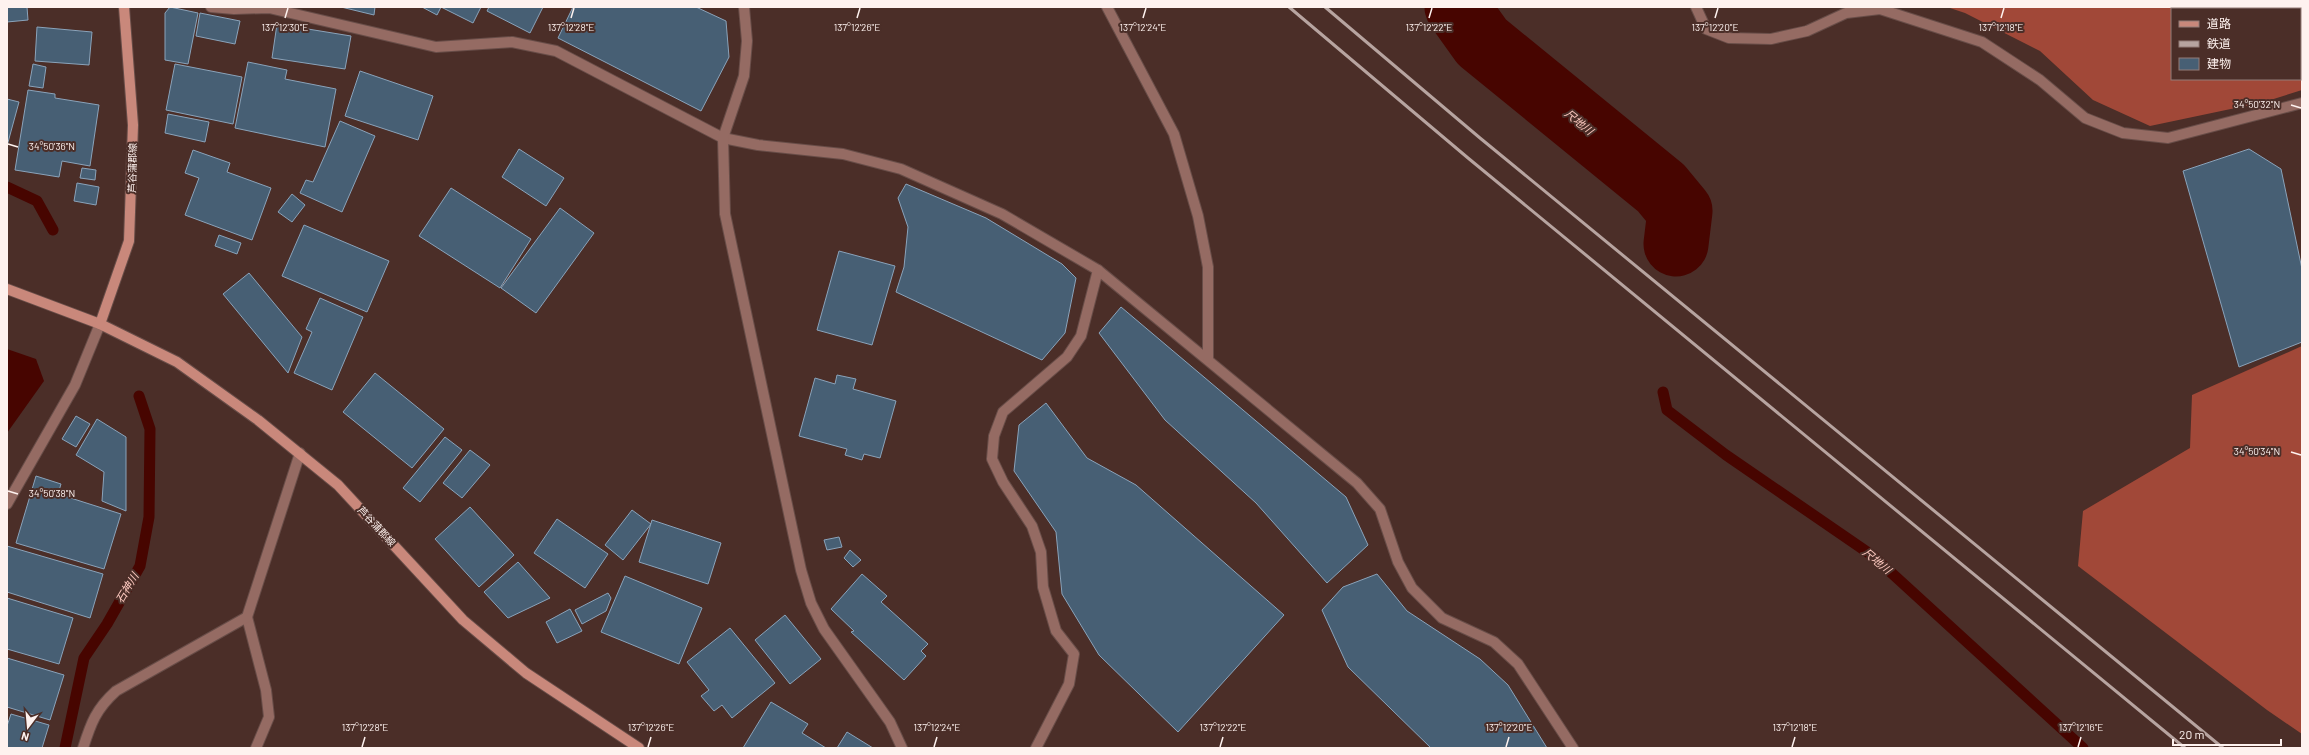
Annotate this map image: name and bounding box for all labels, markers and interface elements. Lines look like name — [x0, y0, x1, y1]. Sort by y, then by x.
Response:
legend — [2171, 8, 2301, 80]
text: 道路 — [2207, 16, 2231, 30]
text: 137°12'30"E — [262, 21, 308, 33]
text: 137°12'28"E — [548, 21, 594, 33]
text: 137°12'26"E — [834, 21, 880, 33]
text: 137°12'24"E — [1120, 21, 1166, 33]
text: 137°12'22"E — [1406, 21, 1452, 33]
text: 137°12'20"E — [1691, 21, 1739, 33]
text: 137°12'18"E — [1979, 21, 2023, 33]
text: 鉄道 — [2207, 36, 2231, 50]
text: 建物 — [2207, 56, 2231, 70]
text: 34°50'32"N — [2234, 98, 2280, 110]
water label: 尺地川 — [1562, 106, 1597, 138]
text: 34°50'36"N — [29, 140, 75, 152]
street label: 芦谷蒲郡線 — [126, 143, 138, 193]
text: 34°50'34"N — [2234, 445, 2280, 457]
text: 34°50'38"N — [29, 487, 75, 499]
street label: 芦谷蒲郡線 — [356, 504, 398, 548]
water label: 尺地川 — [1861, 545, 1895, 577]
water label: 石神川 — [113, 569, 141, 605]
north arrow — [8, 707, 48, 747]
text: 137°12'28"E — [342, 721, 388, 733]
text: 137°12'26"E — [628, 721, 674, 733]
text: 137°12'24"E — [914, 721, 960, 733]
text: 137°12'22"E — [1200, 721, 1246, 733]
text: 137°12'20"E — [1485, 721, 1533, 733]
text: 137°12'18"E — [1773, 721, 1817, 733]
text: 137°12'16"E — [2059, 721, 2103, 733]
scale bar — [2173, 721, 2281, 747]
text: 20 m — [2179, 727, 2205, 741]
text: N — [20, 730, 30, 744]

